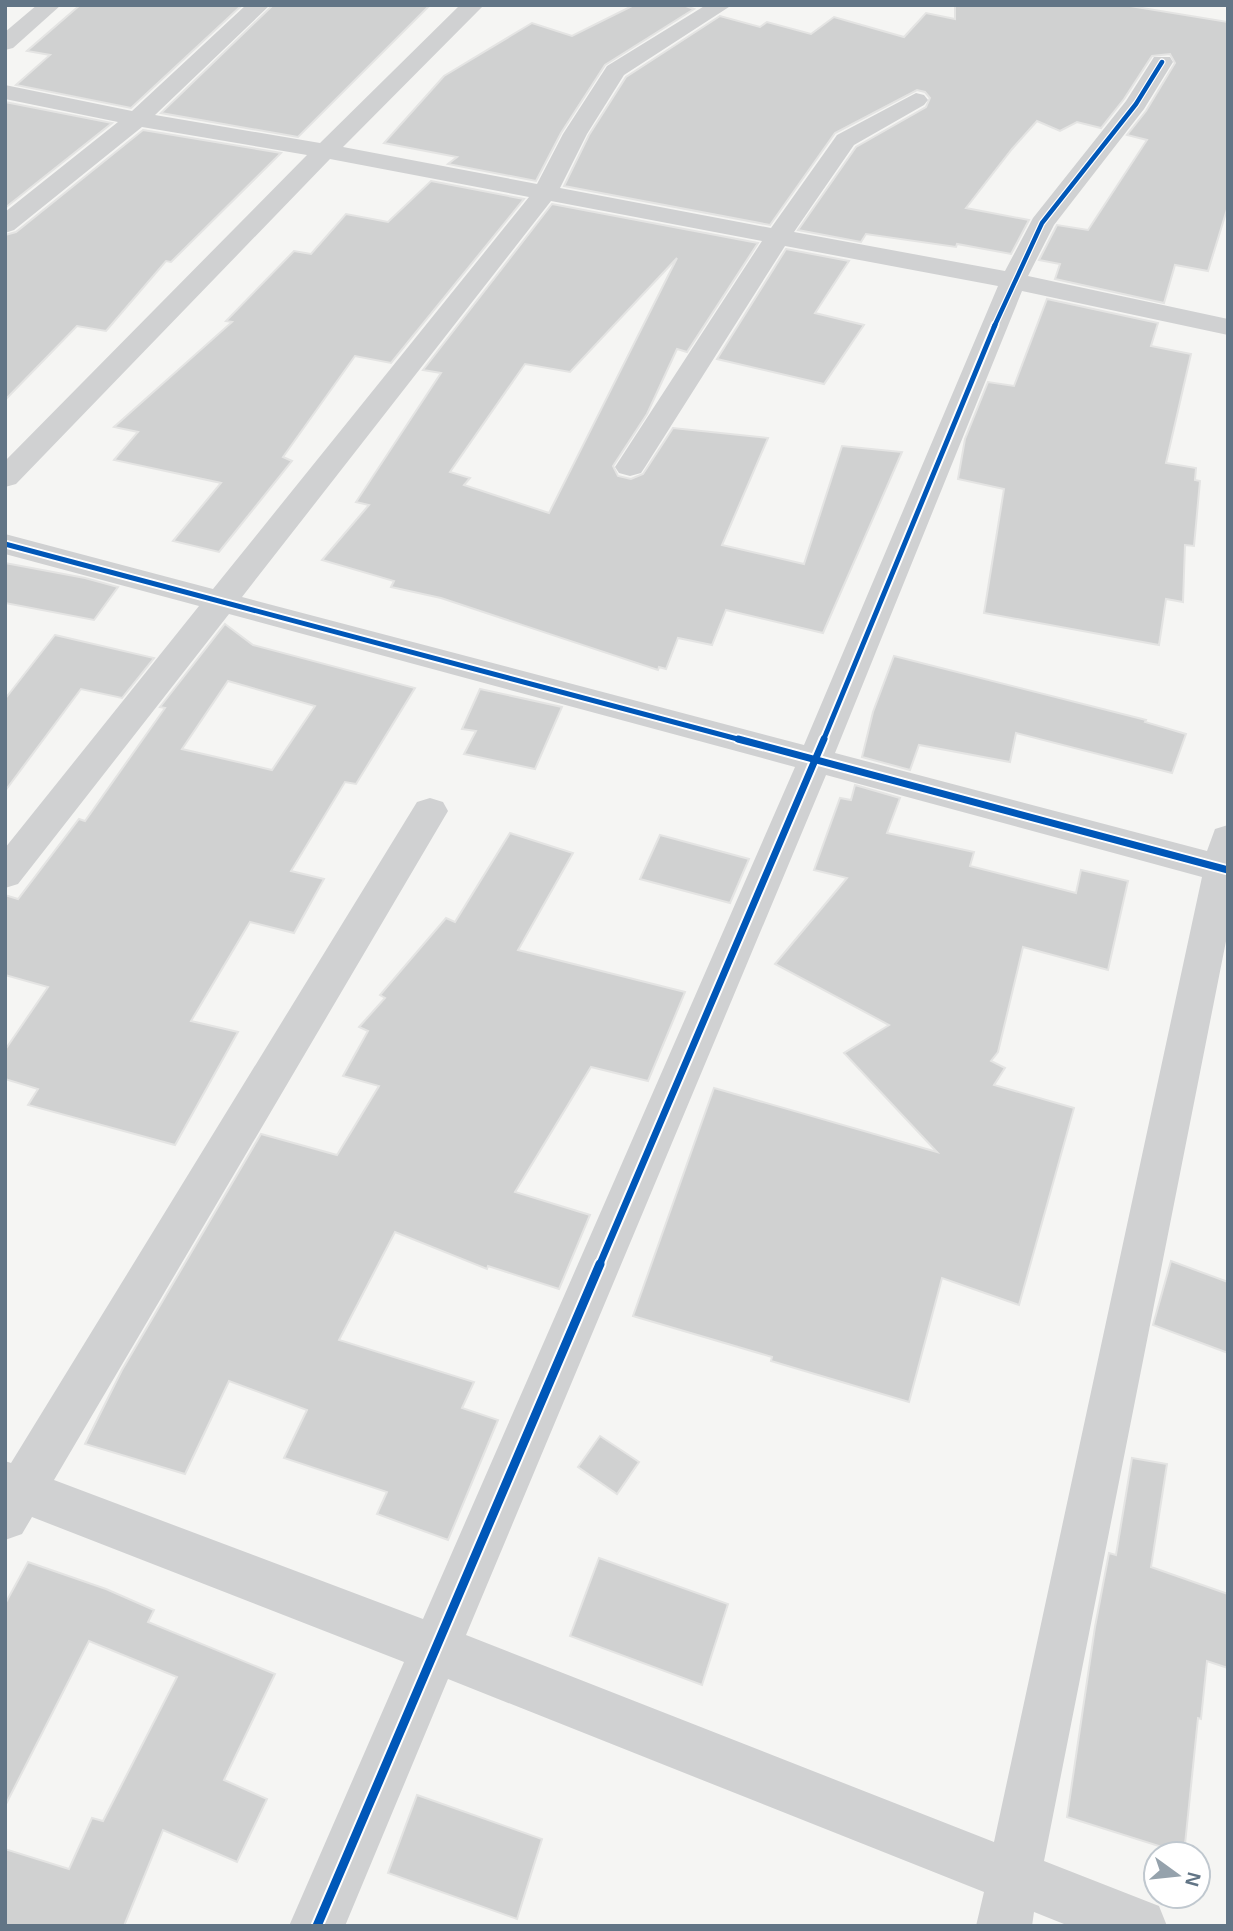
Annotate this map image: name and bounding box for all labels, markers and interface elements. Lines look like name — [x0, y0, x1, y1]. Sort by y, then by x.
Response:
north arrow — [1142, 1840, 1212, 1910]
text: N — [1181, 1870, 1205, 1889]

